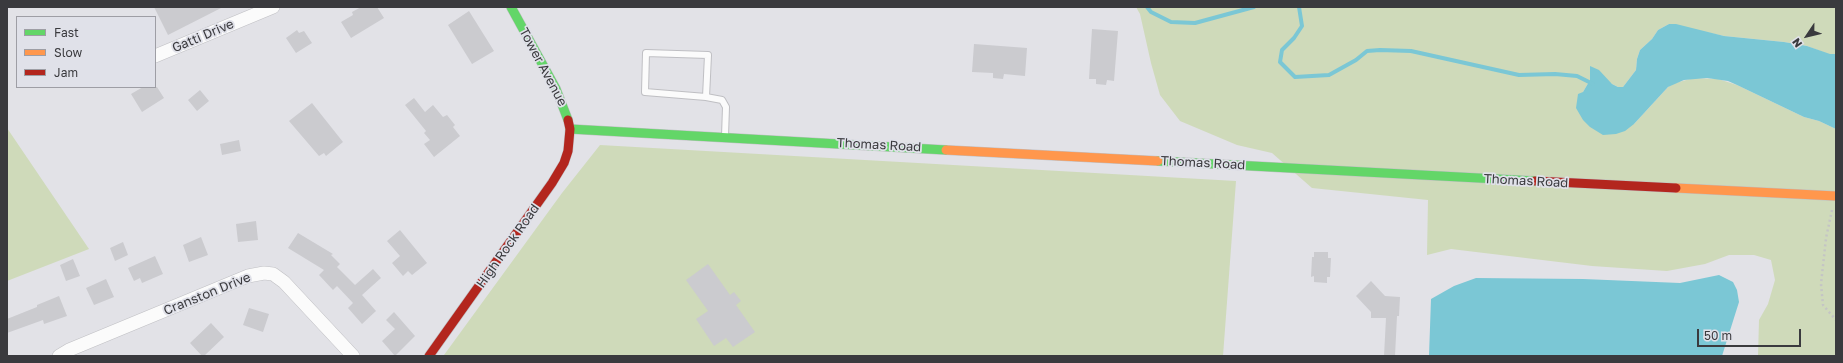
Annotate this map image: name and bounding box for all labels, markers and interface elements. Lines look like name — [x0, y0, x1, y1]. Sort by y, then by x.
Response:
legend — [16, 16, 156, 88]
street label: Gatti Drive — [170, 16, 236, 56]
north arrow — [1787, 16, 1827, 56]
text: Fast — [54, 25, 79, 40]
street label: Tower Avenue — [516, 25, 570, 109]
text: N — [1789, 36, 1804, 50]
text: Slow — [54, 45, 82, 60]
text: Jam — [54, 65, 78, 80]
street label: Thomas Road — [836, 135, 922, 155]
street label: Thomas Road — [1160, 153, 1246, 173]
street label: Thomas Road — [1483, 171, 1569, 191]
street label: High Rock Road — [473, 201, 543, 291]
street label: Cranston Drive — [161, 269, 253, 319]
scale bar — [1699, 321, 1803, 347]
text: 50 m — [1704, 328, 1732, 343]

